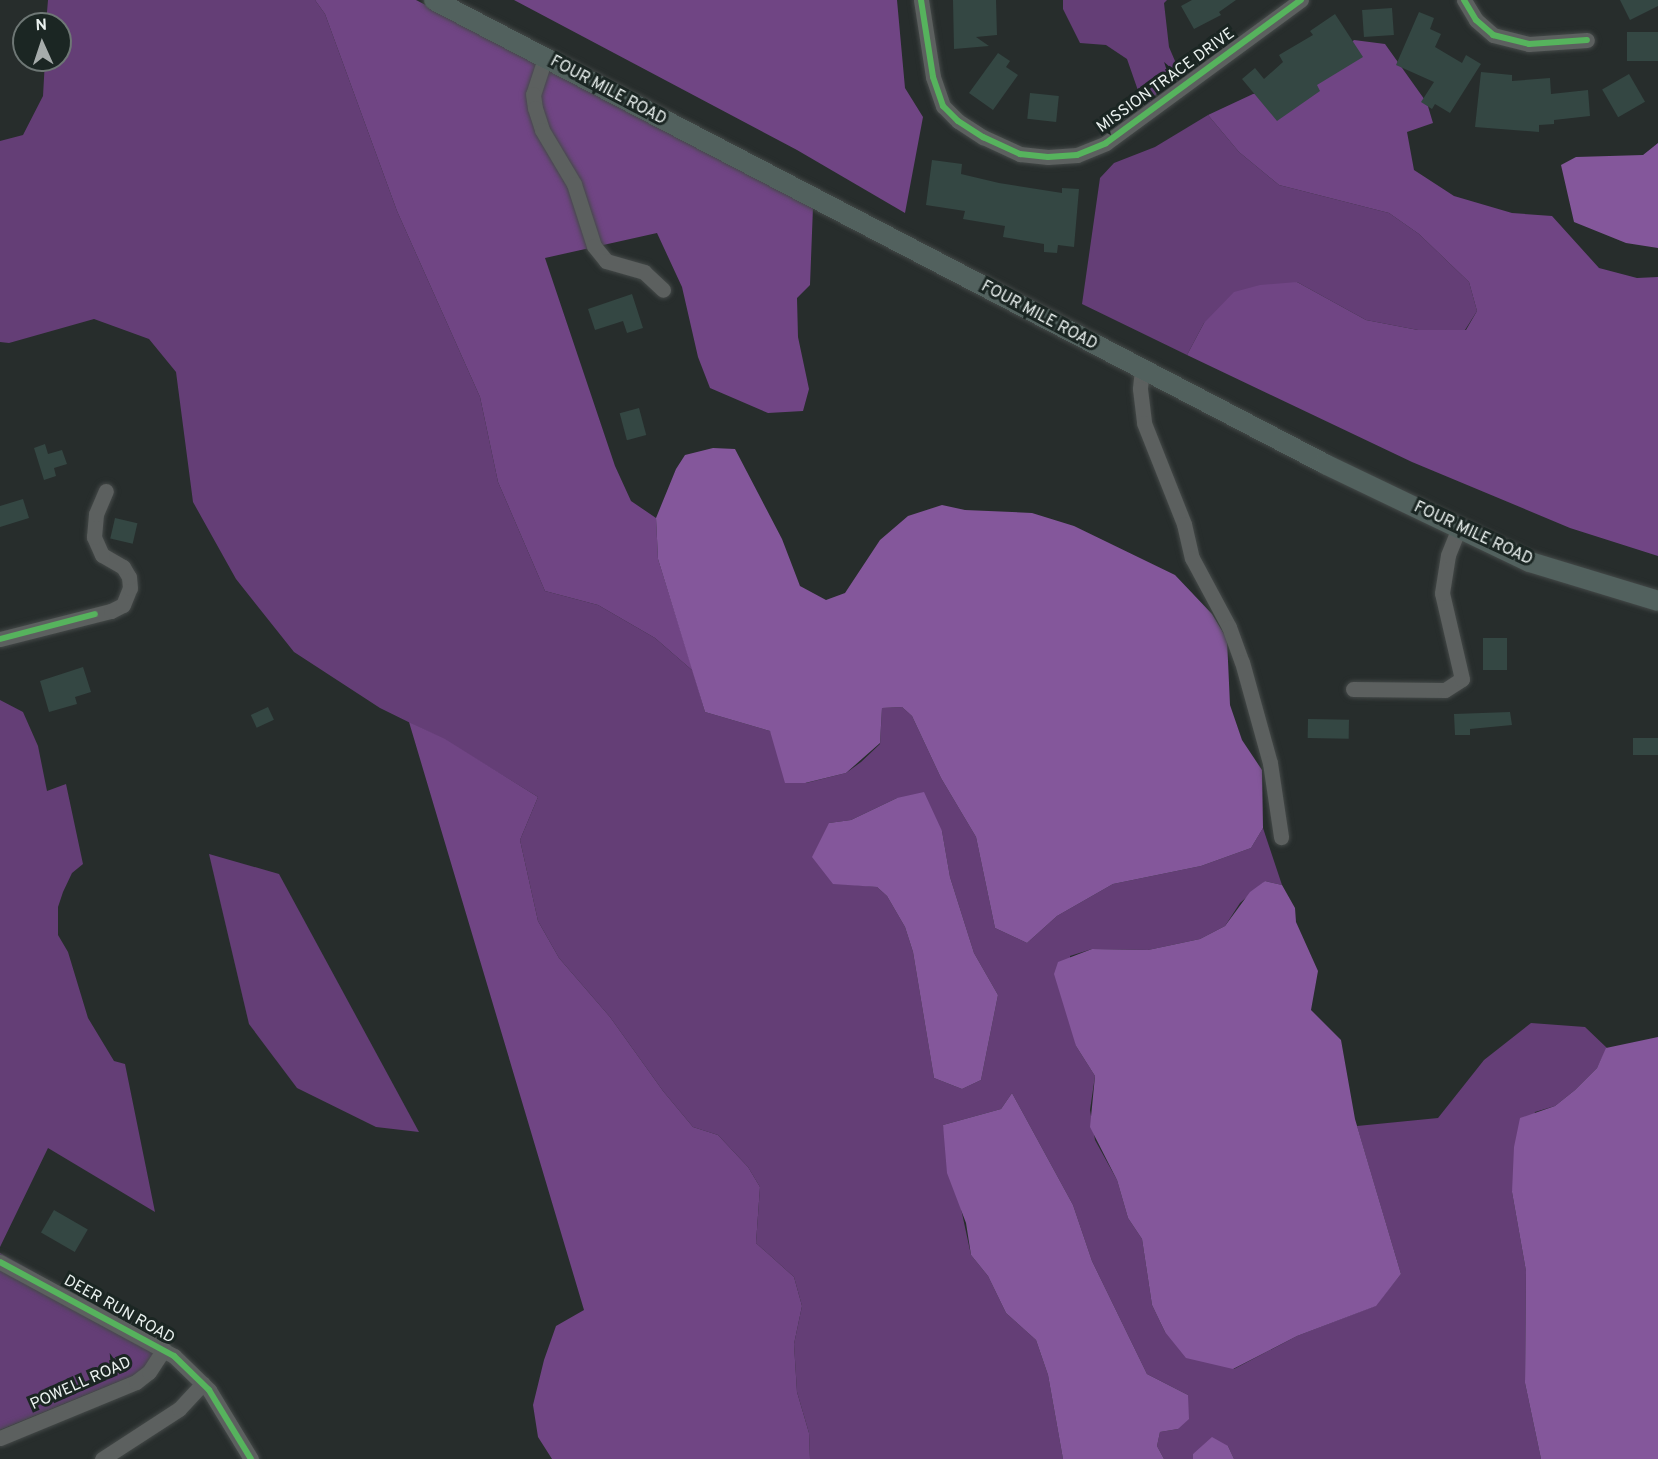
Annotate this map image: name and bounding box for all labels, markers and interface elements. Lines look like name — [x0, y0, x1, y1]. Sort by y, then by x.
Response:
north arrow — [12, 12, 72, 72]
text: N — [35, 16, 47, 36]
street label: MISSION TRACE DRIVE — [1093, 24, 1239, 138]
street label: FOUR MILE ROAD — [547, 52, 669, 130]
street label: FOUR MILE ROAD — [978, 277, 1100, 355]
street label: FOUR MILE ROAD — [1411, 498, 1535, 570]
street label: DEER RUN ROAD — [60, 1272, 178, 1348]
street label: POWELL ROAD — [27, 1353, 135, 1415]

